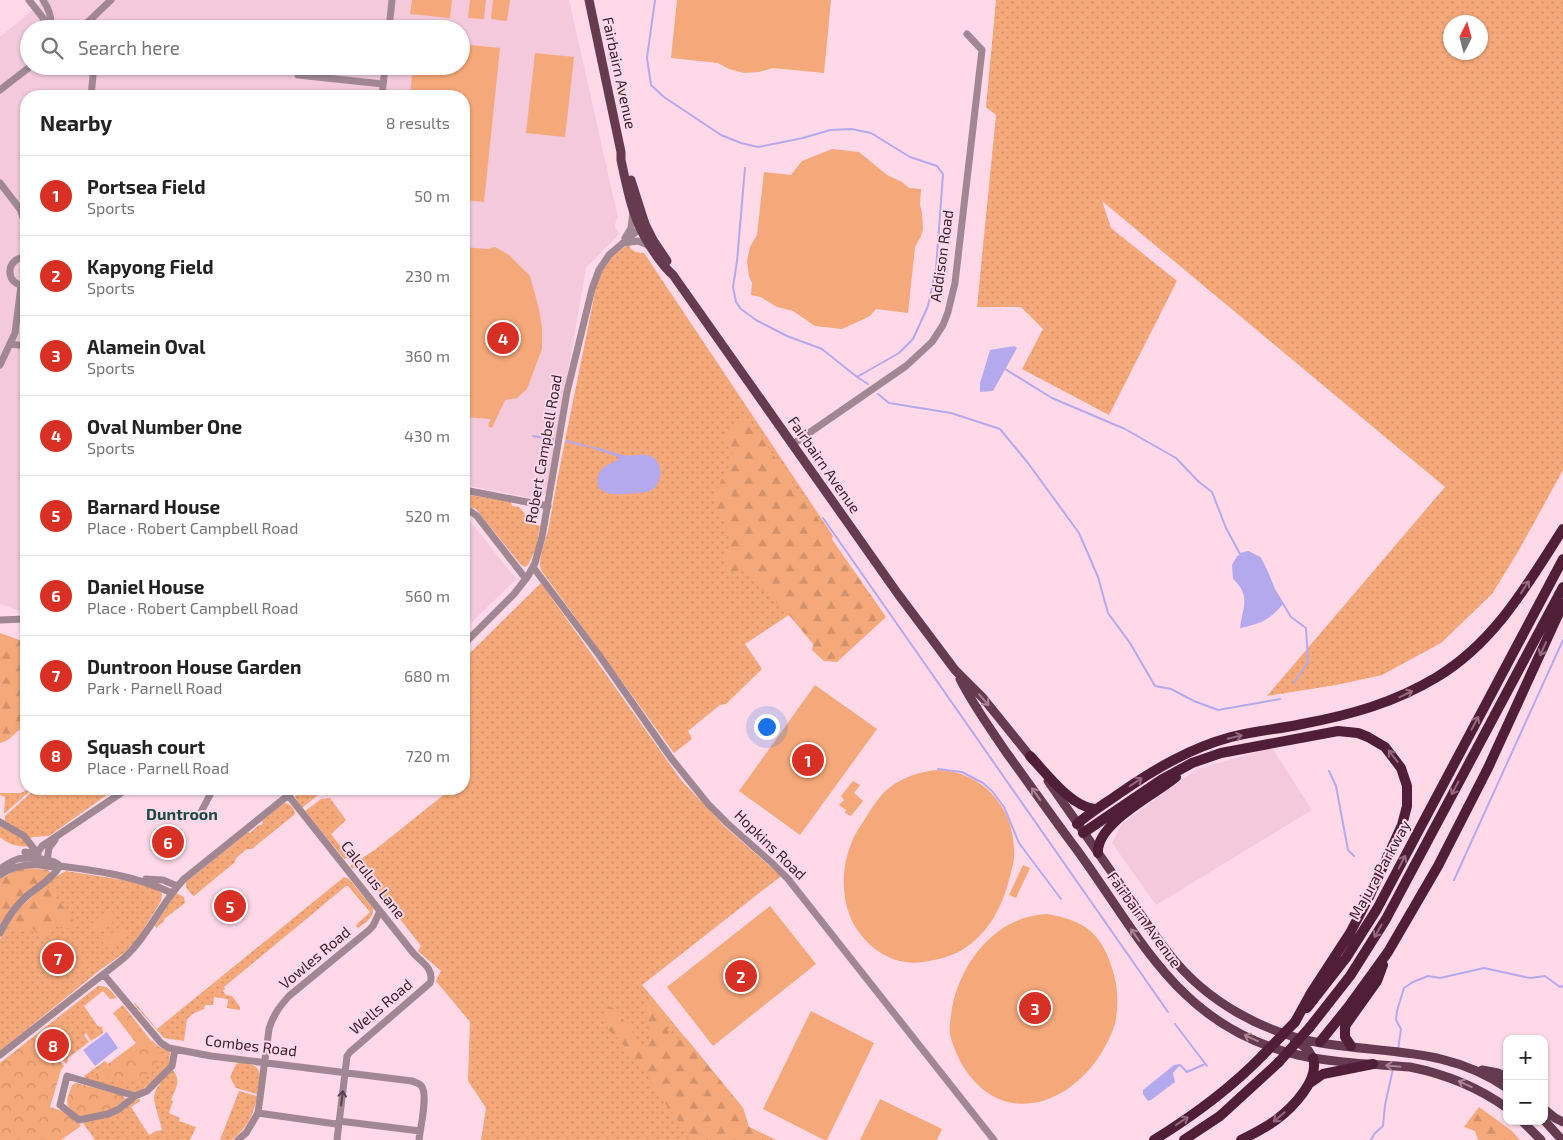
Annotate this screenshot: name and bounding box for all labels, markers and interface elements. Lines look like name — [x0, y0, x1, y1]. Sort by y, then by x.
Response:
street label: Fairbairn Avenue — [599, 15, 641, 131]
north arrow — [1443, 15, 1488, 60]
search box — [20, 20, 470, 75]
icon: search — [38, 34, 66, 62]
text: Search here — [78, 36, 180, 59]
text: Nearby — [40, 110, 112, 135]
text: 8 results — [386, 113, 450, 132]
text: Portsea Field — [87, 175, 206, 198]
text: 1 — [53, 186, 59, 205]
text: 50 m — [414, 186, 450, 205]
text: Sports — [87, 198, 135, 217]
street label: Addison Road — [926, 209, 956, 303]
text: Kapyong Field — [87, 255, 214, 278]
text: 2 — [51, 266, 61, 285]
text: 230 m — [405, 266, 450, 285]
text: Sports — [87, 278, 135, 297]
pin: 4 — [487, 319, 519, 357]
text: Alamein Oval — [87, 335, 205, 358]
text: 3 — [51, 346, 61, 365]
text: 360 m — [405, 346, 450, 365]
text: Sports — [87, 358, 135, 377]
street label: Robert Campbell Road — [521, 373, 565, 525]
street label: Fairbairn Avenue — [785, 412, 865, 516]
text: Oval Number One — [87, 415, 242, 438]
text: 4 — [51, 426, 61, 445]
text: 430 m — [404, 426, 450, 445]
text: Sports — [87, 438, 135, 457]
text: Barnard House — [87, 495, 220, 518]
text: 5 — [52, 506, 60, 525]
text: 520 m — [405, 506, 450, 525]
text: Place · Robert Campbell Road — [87, 518, 298, 537]
text: Daniel House — [87, 575, 205, 598]
one-way arrow — [1521, 581, 1531, 595]
text: 6 — [51, 586, 61, 605]
text: 560 m — [405, 586, 450, 605]
text: Place · Robert Campbell Road — [87, 598, 298, 617]
one-way arrow — [1537, 641, 1547, 656]
text: Duntroon House Garden — [87, 655, 302, 678]
text: 7 — [52, 666, 60, 685]
text: 680 m — [404, 666, 450, 685]
text: Park · Parnell Road — [87, 678, 222, 697]
one-way arrow — [1398, 689, 1413, 698]
one-way arrow — [979, 694, 990, 707]
your location — [754, 714, 780, 740]
one-way arrow — [1470, 716, 1480, 731]
one-way arrow — [1227, 731, 1243, 741]
text: Squash court — [87, 735, 205, 758]
pin: 1 — [792, 741, 824, 779]
text: 8 — [51, 746, 61, 765]
text: 720 m — [406, 746, 450, 765]
one-way arrow — [1387, 750, 1398, 763]
text: Place · Parnell Road — [87, 758, 229, 777]
one-way arrow — [1128, 777, 1142, 787]
one-way arrow — [1450, 781, 1460, 795]
one-way arrow — [1031, 787, 1041, 801]
district label: Duntroon — [146, 804, 218, 823]
street label: Hopkins Road — [731, 806, 810, 883]
street label: Majura Parkway — [1344, 817, 1415, 923]
pin: 6 — [152, 823, 184, 861]
street label: Calculus Lane — [338, 837, 410, 922]
one-way arrow — [1397, 855, 1407, 870]
street label: Fairbairn Avenue — [1104, 868, 1186, 971]
pin: 5 — [214, 887, 246, 925]
street label: Vowles Road — [275, 922, 354, 992]
one-way arrow — [1373, 924, 1383, 938]
one-way arrow — [1130, 928, 1140, 942]
pin: 7 — [42, 939, 74, 977]
pin: 2 — [725, 957, 757, 995]
street label: Wells Road — [345, 975, 415, 1038]
pin: 3 — [1019, 989, 1051, 1027]
pin: 8 — [37, 1026, 69, 1064]
street label: Combes Road — [204, 1030, 298, 1060]
one-way arrow — [1244, 1033, 1259, 1043]
map controls — [1503, 1035, 1548, 1125]
button: + — [1503, 1035, 1548, 1080]
one-way arrow — [1386, 1061, 1402, 1070]
one-way arrow — [1458, 1078, 1473, 1088]
button: − — [1503, 1080, 1548, 1125]
one-way arrow — [337, 1091, 347, 1107]
one-way arrow — [1273, 1111, 1286, 1122]
one-way arrow — [1174, 1116, 1188, 1126]

